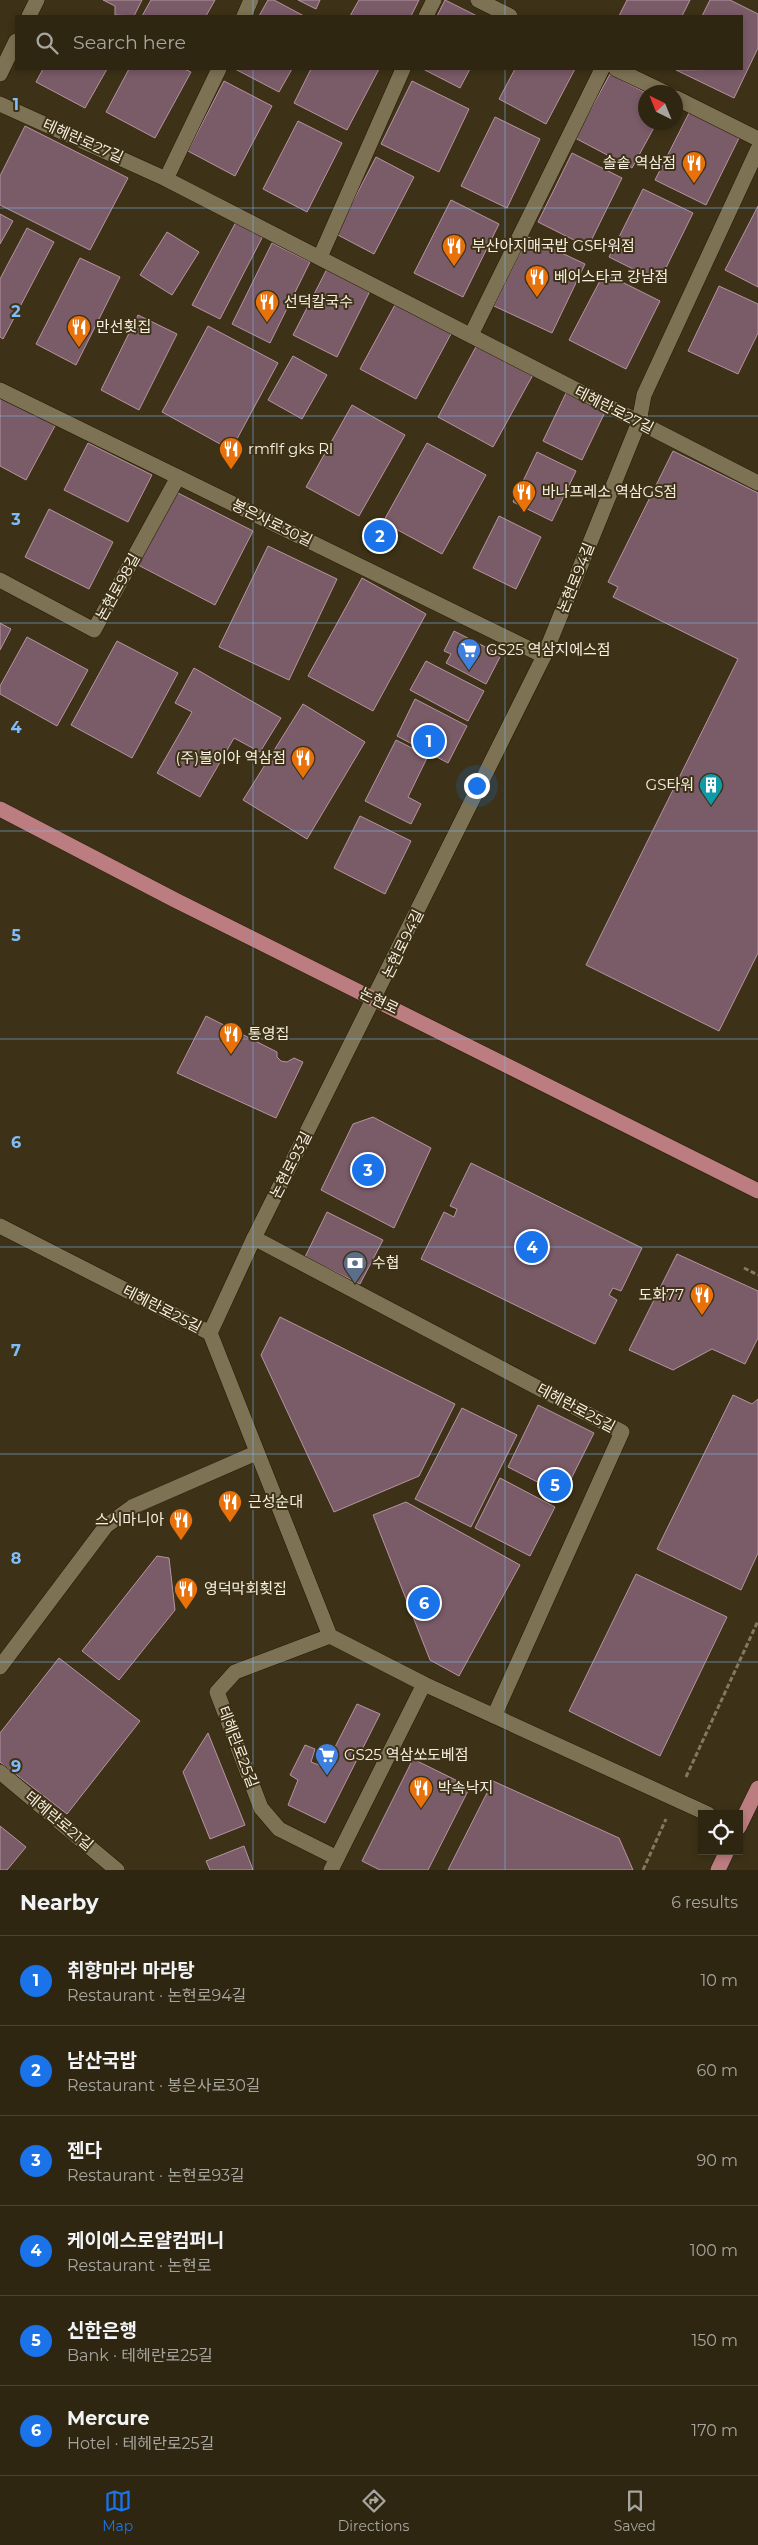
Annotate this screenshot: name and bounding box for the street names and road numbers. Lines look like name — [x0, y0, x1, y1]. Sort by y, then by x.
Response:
street label: 테헤란로27길 — [40, 114, 126, 167]
street label: 테헤란로27길 — [571, 381, 657, 438]
street label: 봉은사로30길 — [229, 495, 316, 550]
street label: 논현로94길 — [553, 540, 598, 616]
street label: 논현로98길 — [91, 550, 144, 624]
street label: 논현로94길 — [378, 906, 427, 981]
street label: 논현로 — [356, 983, 402, 1018]
street label: 논현로93길 — [266, 1128, 316, 1201]
street label: 테헤란로25길 — [120, 1281, 205, 1337]
street label: 테헤란로25길 — [534, 1379, 619, 1436]
street label: 테헤란로25길 — [214, 1703, 263, 1790]
street label: 테헤란로21길 — [21, 1787, 97, 1855]

